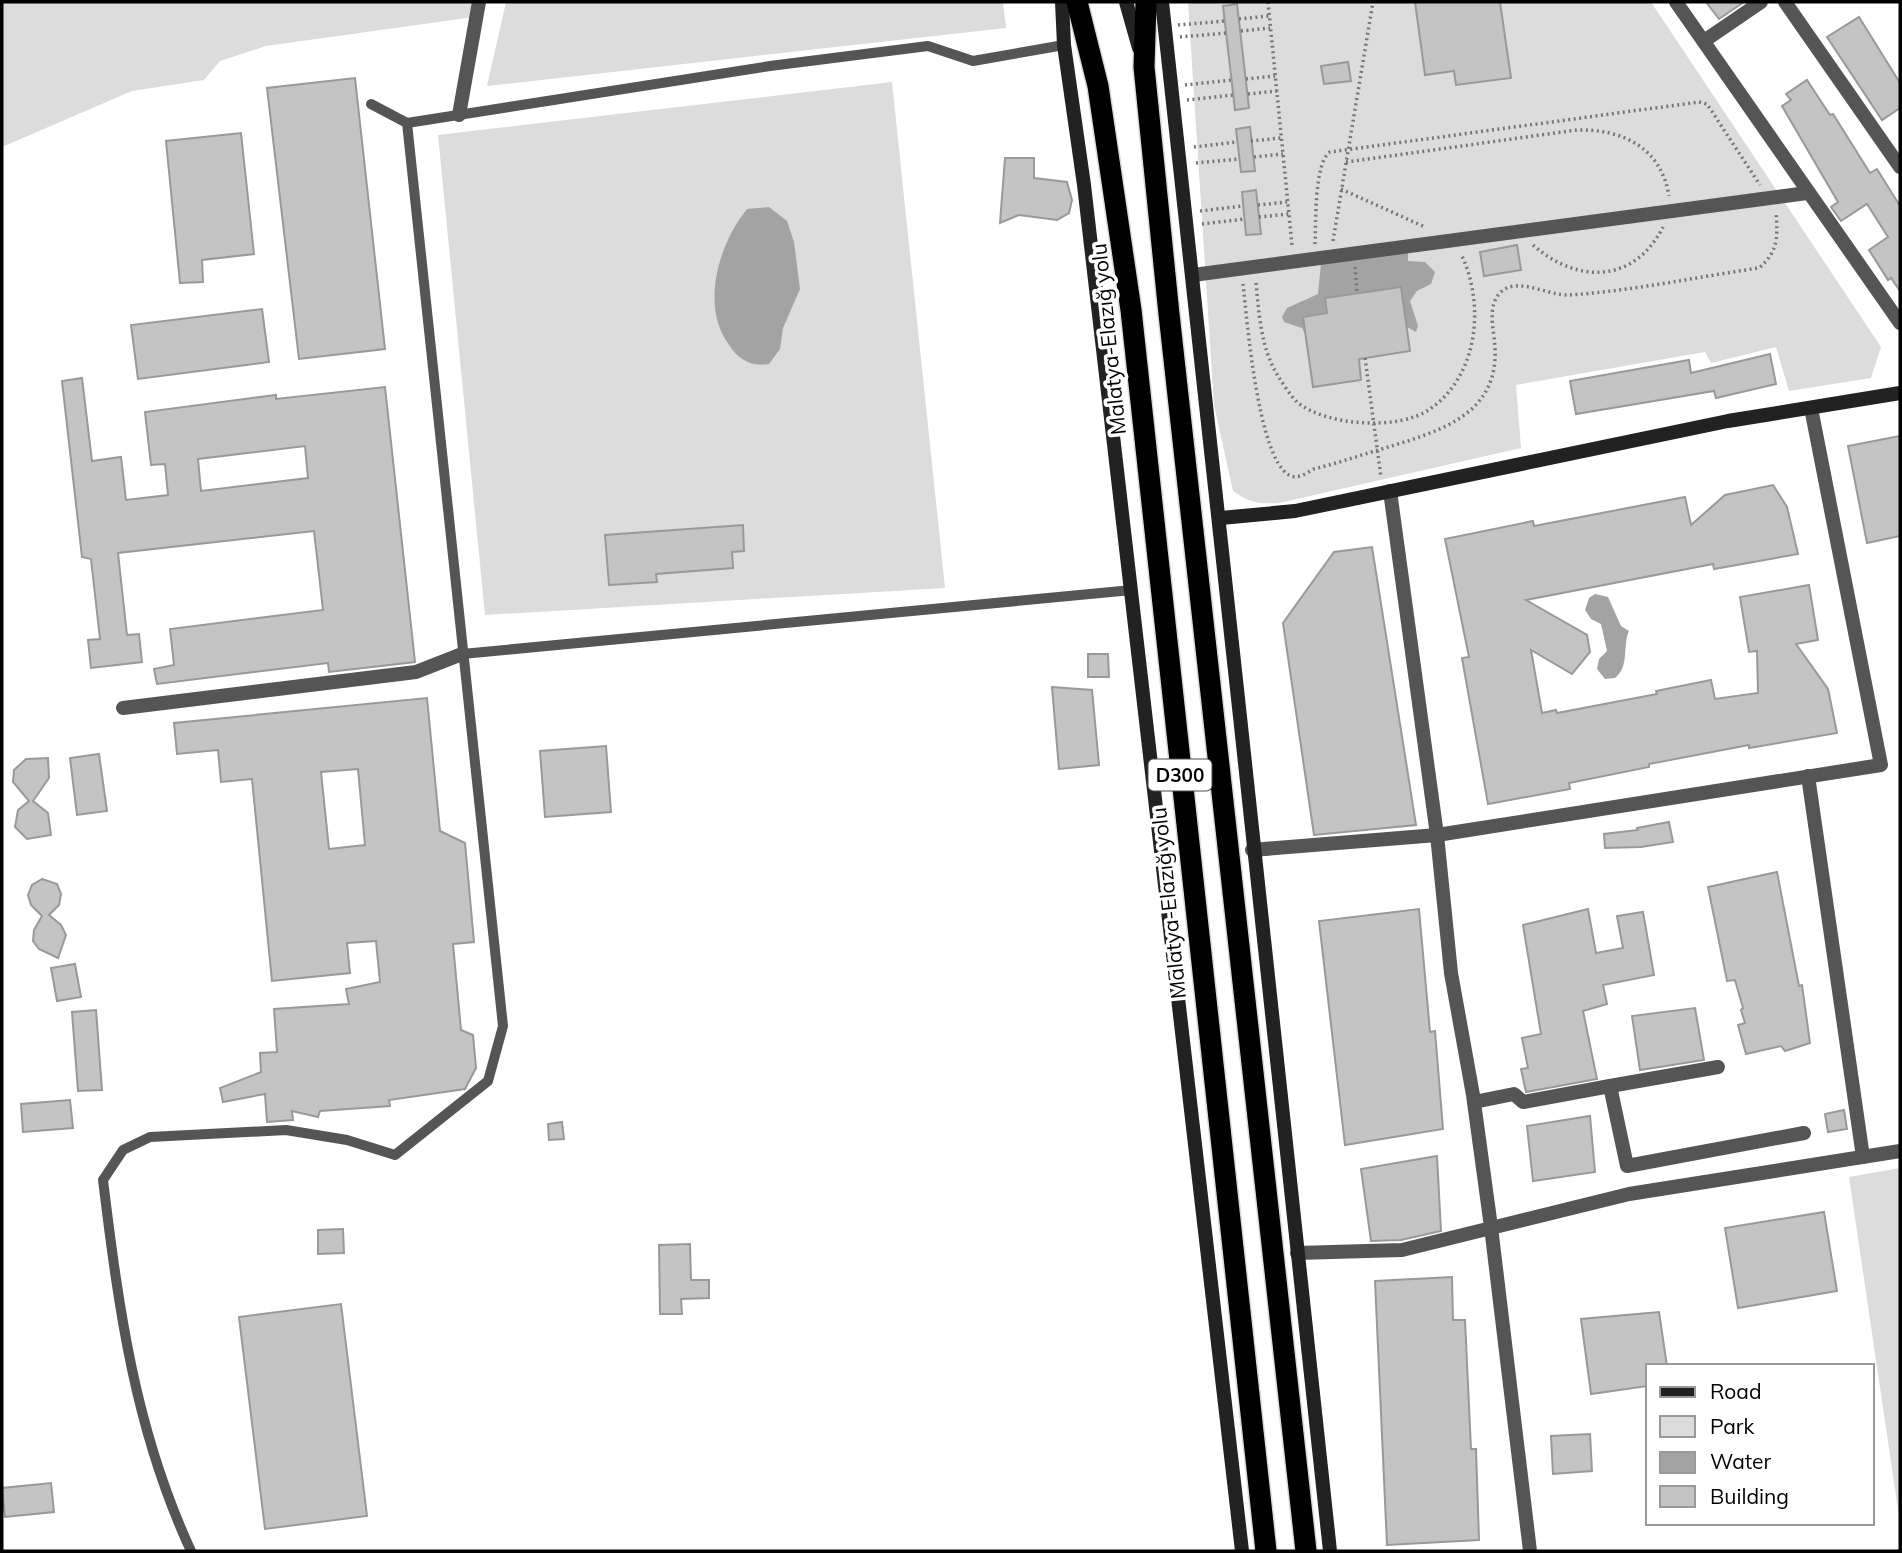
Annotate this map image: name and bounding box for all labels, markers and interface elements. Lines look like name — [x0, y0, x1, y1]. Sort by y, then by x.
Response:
street label: Malatya-Elazığ yolu — [1085, 242, 1131, 436]
road number: D300 — [1148, 760, 1212, 790]
street label: Malatya-Elazığ yolu — [1145, 806, 1191, 1000]
legend — [1646, 1364, 1874, 1525]
text: Road — [1710, 1378, 1761, 1404]
text: Park — [1710, 1413, 1754, 1439]
text: Water — [1710, 1448, 1771, 1474]
text: Building — [1710, 1483, 1789, 1509]

